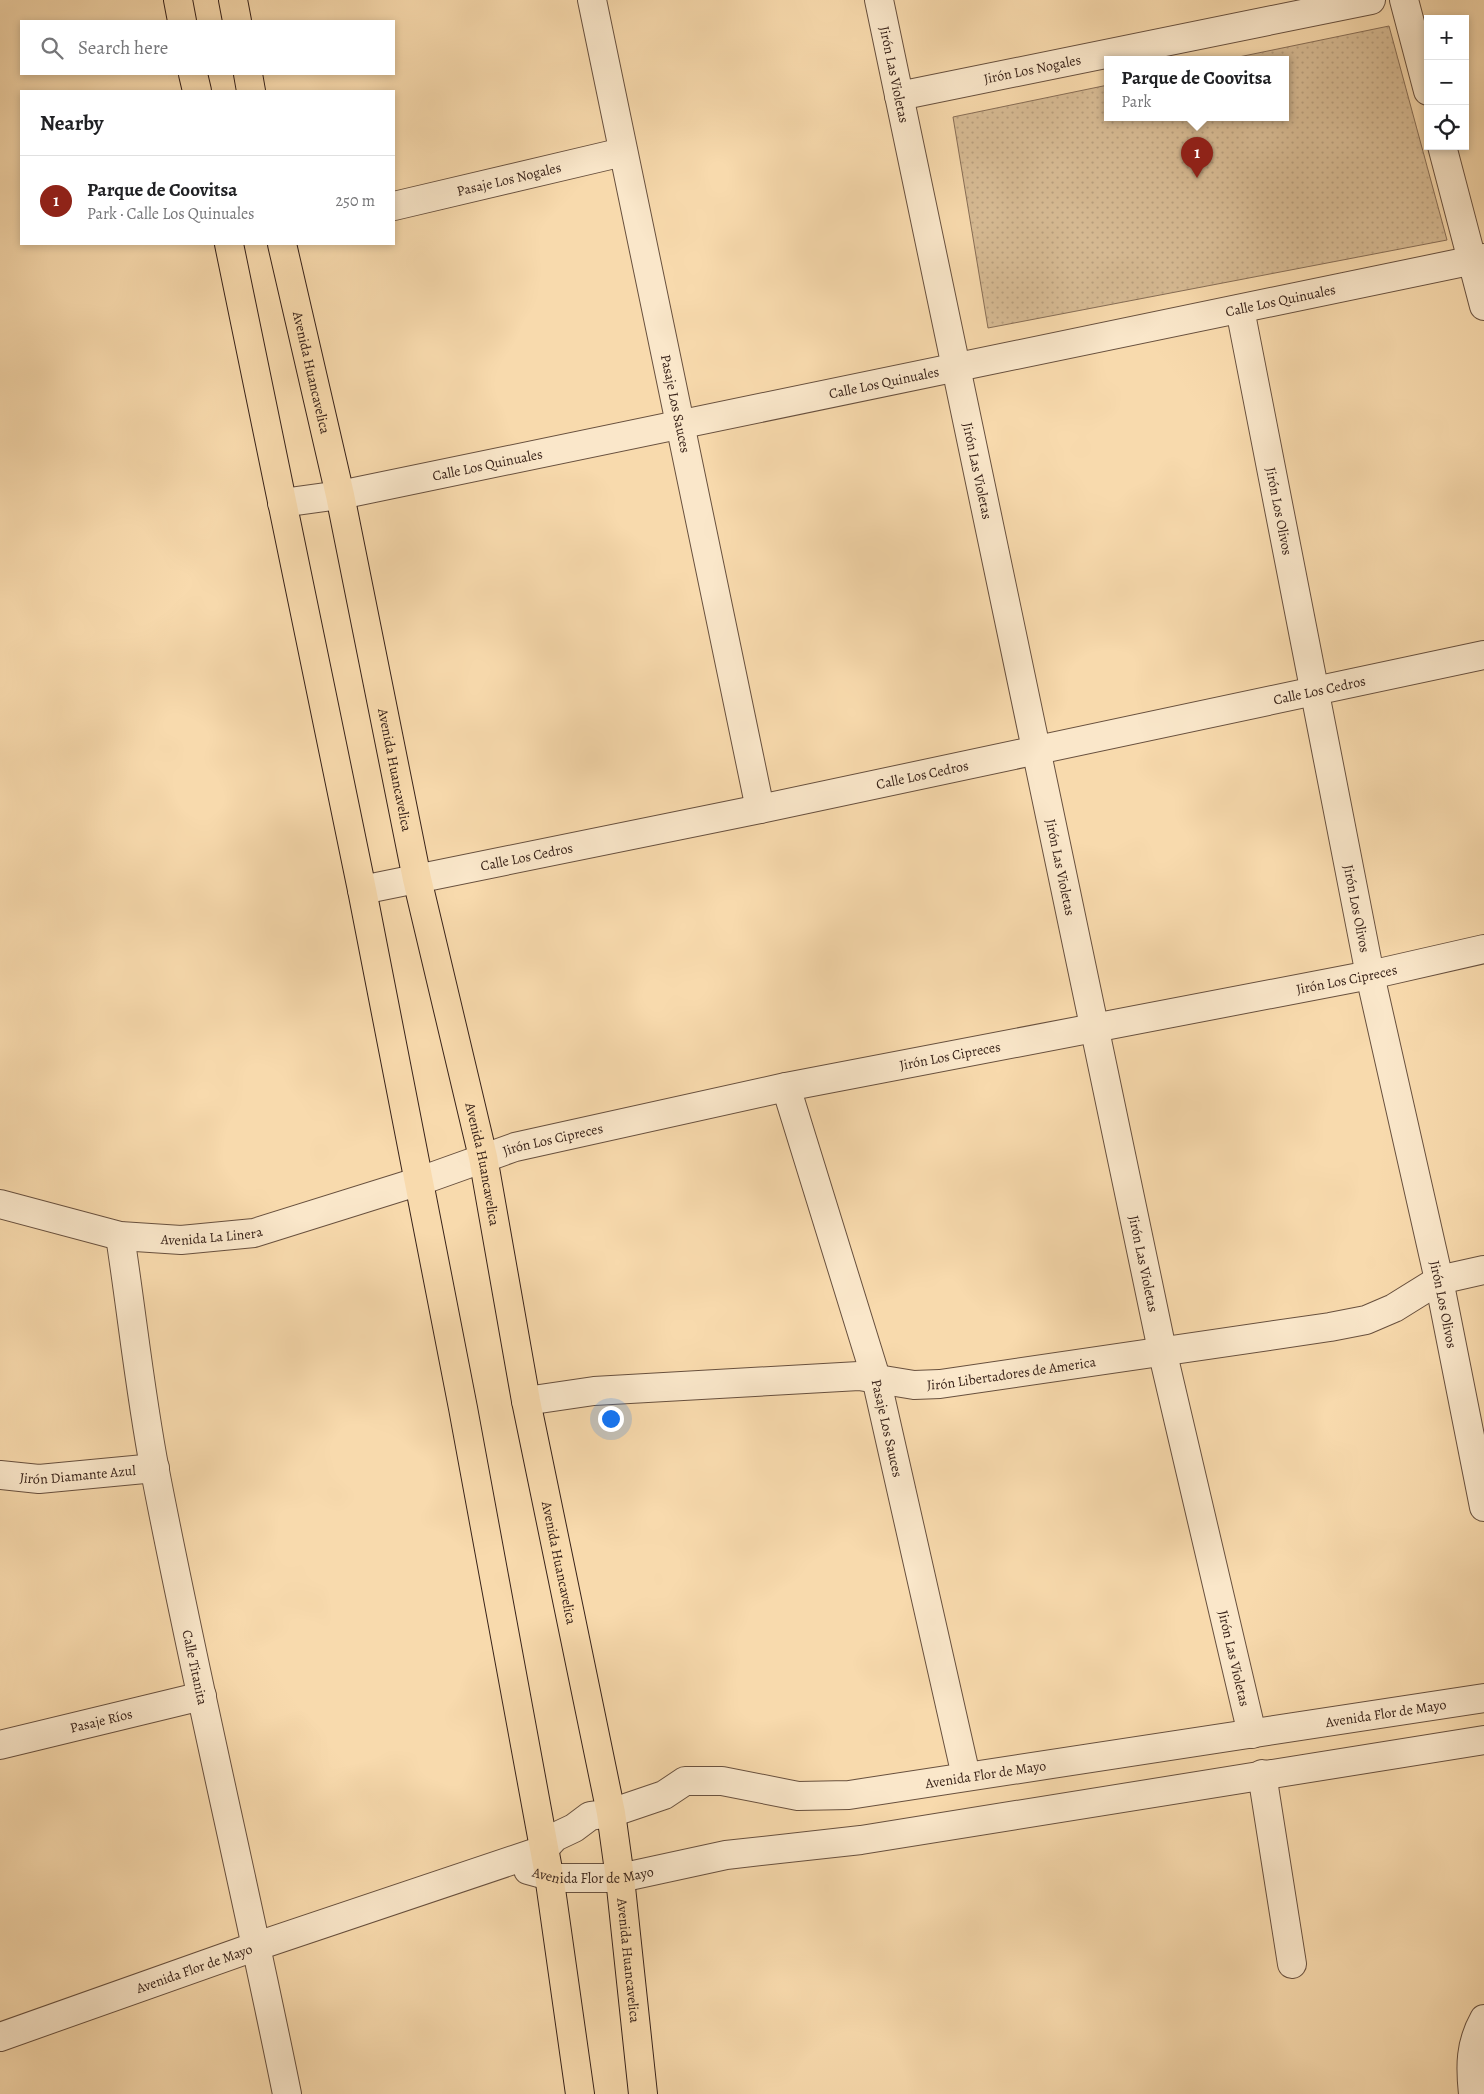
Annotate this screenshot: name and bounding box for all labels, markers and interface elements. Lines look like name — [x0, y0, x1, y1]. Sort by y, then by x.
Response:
map controls — [1424, 15, 1469, 150]
button: + — [1424, 15, 1469, 60]
search box — [20, 20, 395, 75]
street label: Jirón Las Violetas — [875, 24, 913, 125]
icon: search — [38, 34, 66, 62]
text: Search here — [78, 35, 168, 61]
street label: Jirón Los Nogales — [982, 50, 1083, 89]
popup — [1104, 56, 1289, 121]
button: − — [1424, 60, 1469, 105]
text: Parque de Coovitsa — [1121, 65, 1272, 91]
text: Park — [1121, 91, 1151, 113]
button: locate — [1424, 105, 1469, 150]
text: Nearby — [40, 109, 103, 137]
pin: 1 — [1181, 137, 1213, 178]
street label: Pasaje Los Nogales — [455, 158, 563, 201]
text: Parque de Coovitsa — [87, 177, 237, 203]
text: 1 — [53, 190, 59, 212]
text: 250 m — [336, 190, 375, 212]
text: Park · Calle Los Quinuales — [87, 203, 255, 225]
street label: Calle Los Quinuales — [1224, 280, 1337, 321]
street label: Avenida Huancavelica — [288, 309, 335, 436]
street label: Pasaje Los Sauces — [656, 353, 695, 454]
street label: Calle Los Quinuales — [827, 362, 941, 403]
street label: Jirón Las Violetas — [958, 421, 997, 521]
street label: Calle Los Quinuales — [431, 444, 544, 486]
street label: Jirón Los Olivos — [1261, 466, 1297, 557]
street label: Calle Los Cedros — [1272, 671, 1367, 710]
street label: Avenida Huancavelica — [373, 706, 416, 834]
street label: Calle Los Cedros — [874, 756, 970, 794]
street label: Jirón Las Violetas — [1041, 817, 1080, 917]
street label: Calle Los Cedros — [479, 838, 575, 876]
street label: Jirón Los Olivos — [1339, 863, 1374, 954]
street label: Jirón Los Cipreces — [1295, 960, 1399, 999]
street label: Jirón Los Cipreces — [898, 1037, 1002, 1075]
street label: Avenida Huancavelica — [460, 1100, 504, 1228]
street label: Jirón Los Cipreces — [500, 1119, 605, 1161]
street label: Jirón Las Violetas — [1124, 1214, 1163, 1314]
street label: Avenida La Linera — [159, 1222, 265, 1250]
street label: Jirón Los Olivos — [1425, 1259, 1461, 1350]
street label: Jirón Libertadores de America — [927, 1352, 1098, 1394]
street label: Pasaje Los Sauces — [867, 1377, 907, 1479]
your location — [598, 1406, 624, 1432]
street label: Jirón Diamante Azul — [19, 1461, 137, 1489]
street label: Avenida Huancavelica — [537, 1499, 581, 1627]
street label: Jirón Las Violetas — [1213, 1608, 1254, 1709]
street label: Calle Titanita — [177, 1628, 212, 1707]
street label: Avenida Flor de Mayo — [1323, 1695, 1448, 1732]
street label: Pasaje Ríos — [68, 1704, 134, 1738]
street label: Avenida Flor de Mayo — [923, 1756, 1047, 1793]
street label: Avenida Flor de Mayo — [529, 1862, 655, 1888]
street label: Avenida Huancavelica — [612, 1896, 644, 2024]
street label: Avenida Flor de Mayo — [133, 1939, 255, 1998]

